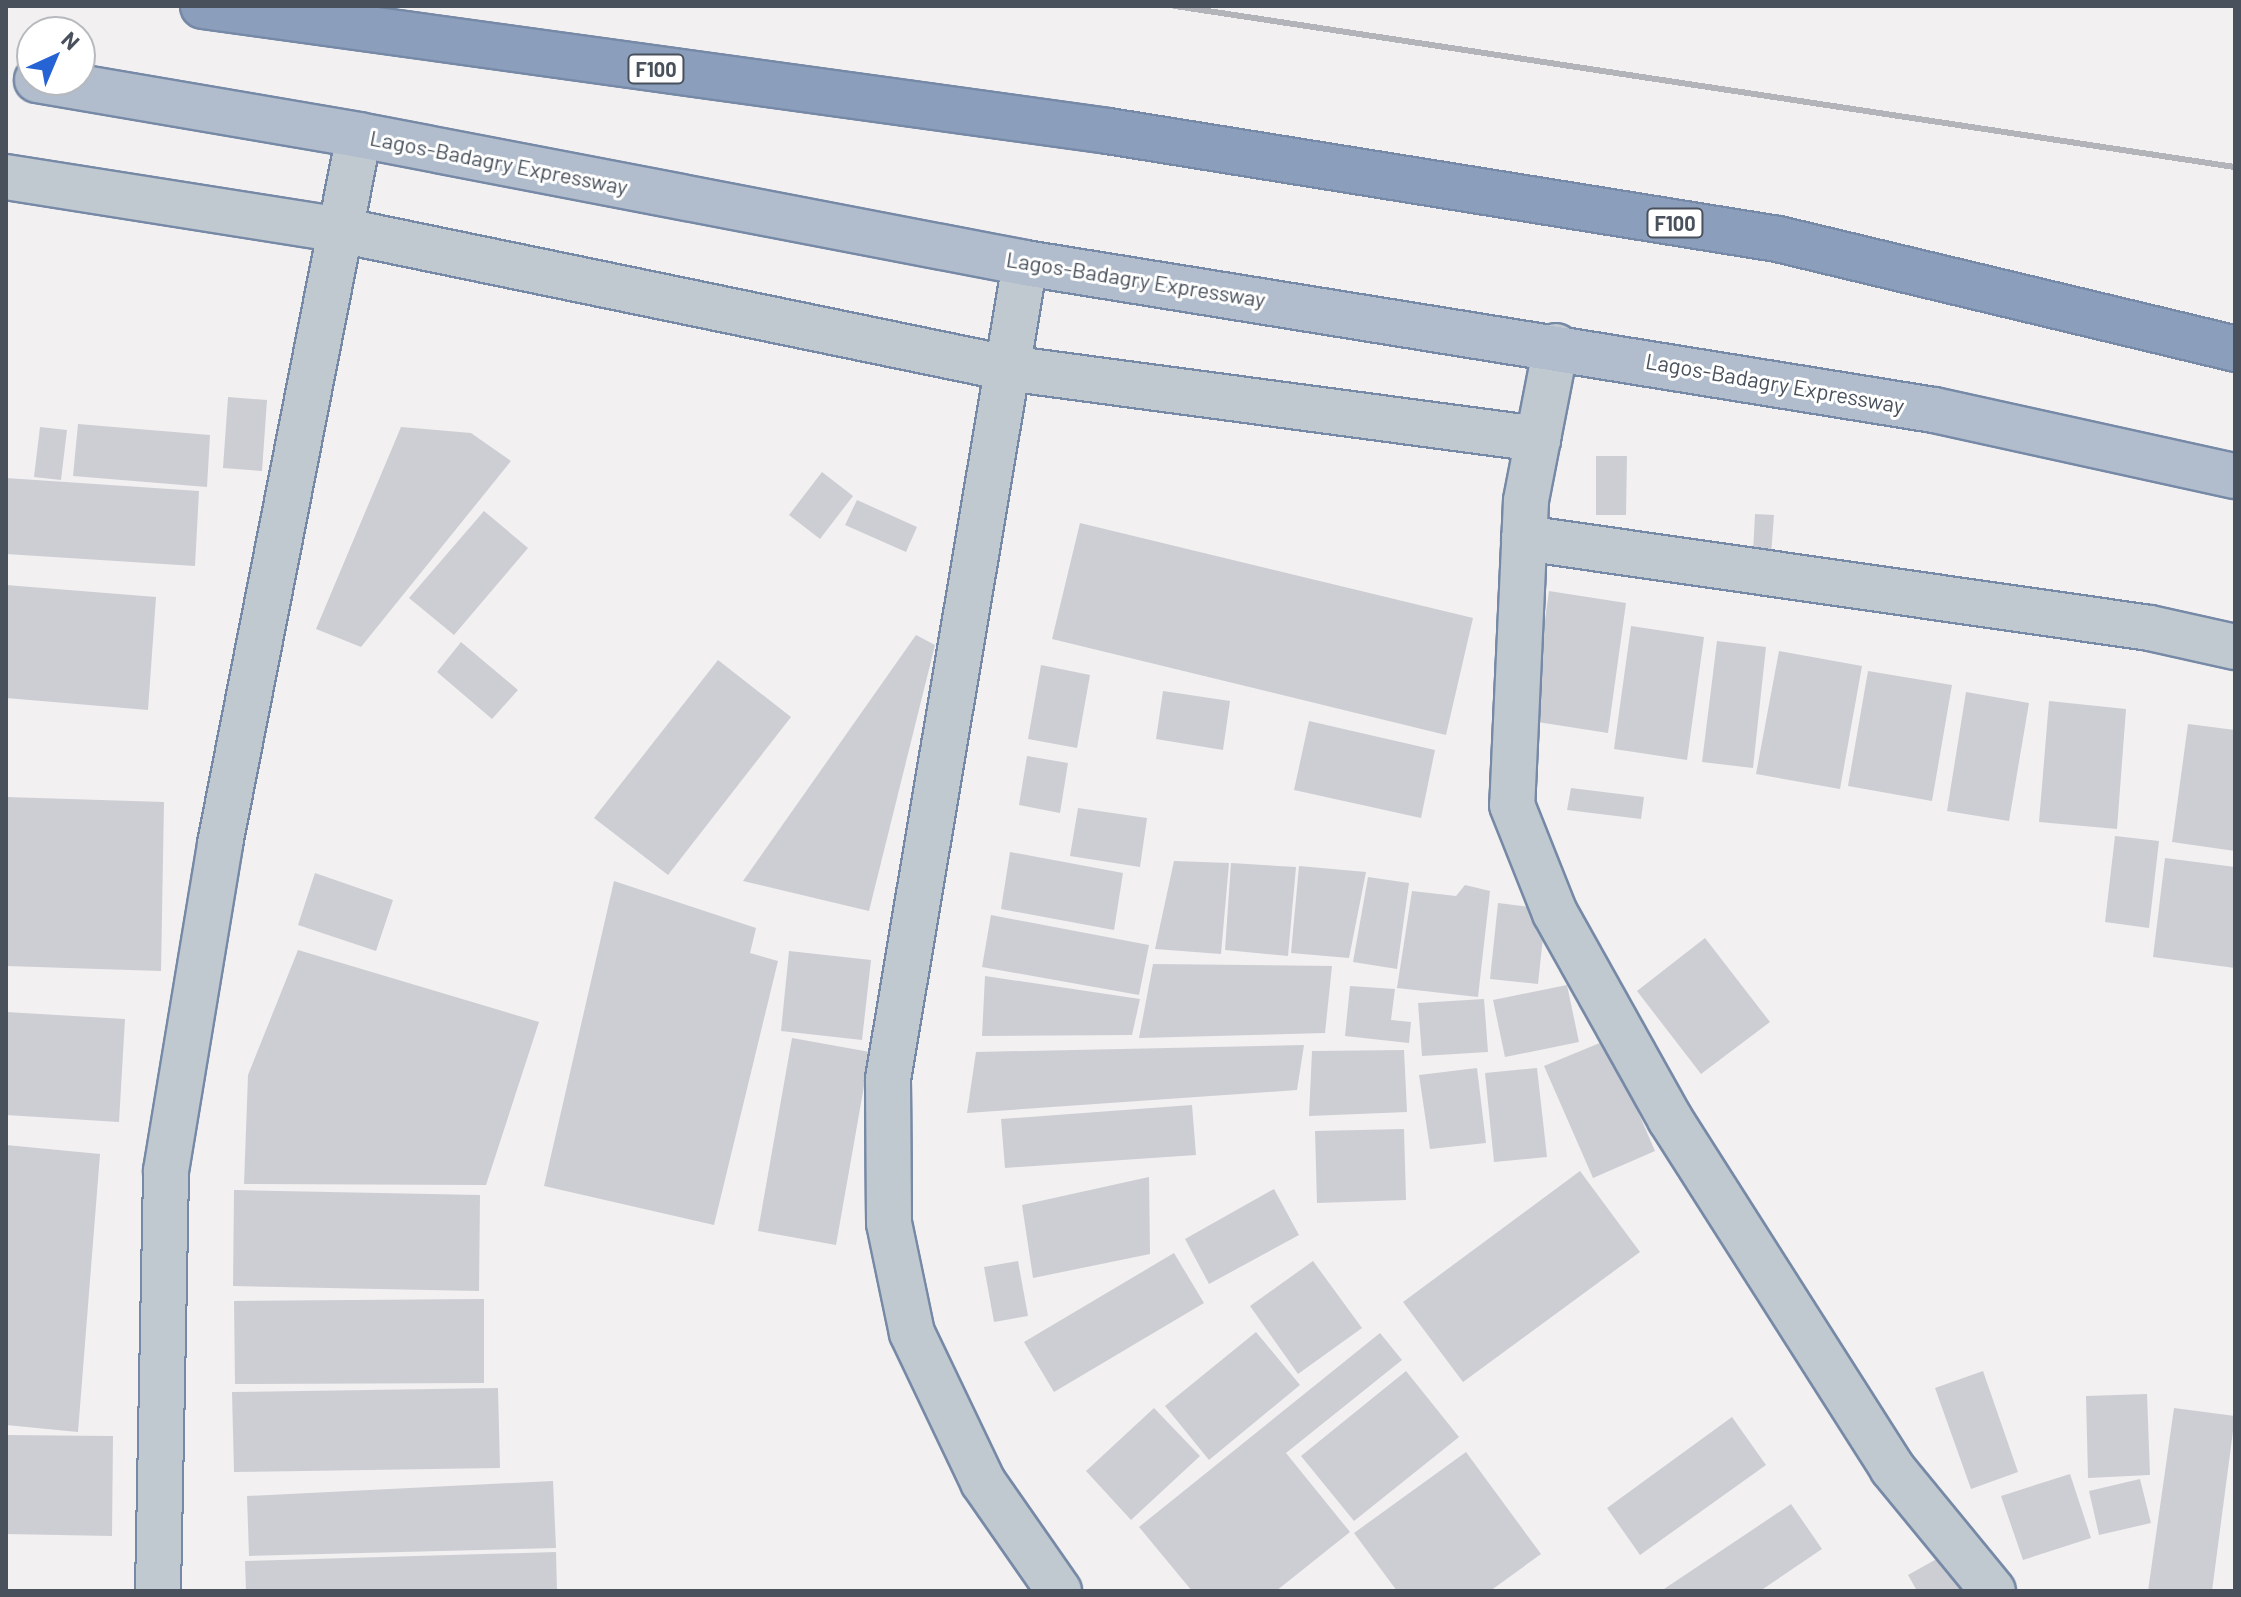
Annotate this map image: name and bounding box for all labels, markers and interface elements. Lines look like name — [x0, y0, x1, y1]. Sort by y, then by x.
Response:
north arrow — [16, 16, 96, 96]
text: N — [57, 26, 86, 55]
road number: F100 — [626, 53, 686, 85]
street label: Lagos-Badagry Expressway — [368, 124, 630, 200]
road number: F100 — [1645, 207, 1705, 239]
street label: Lagos-Badagry Expressway — [1004, 245, 1268, 313]
street label: Lagos-Badagry Expressway — [1644, 347, 1906, 419]

